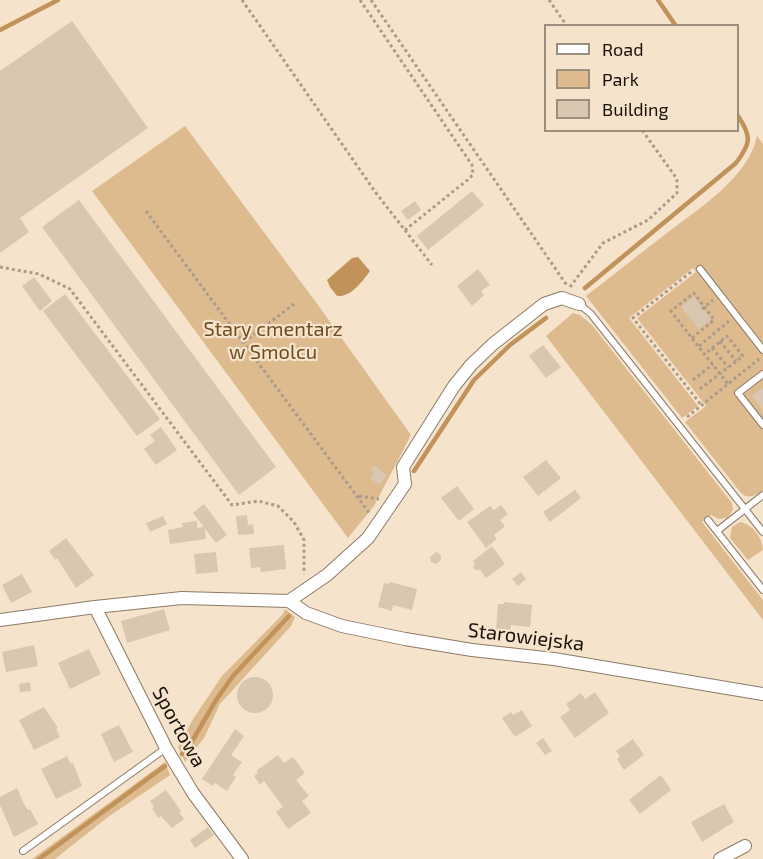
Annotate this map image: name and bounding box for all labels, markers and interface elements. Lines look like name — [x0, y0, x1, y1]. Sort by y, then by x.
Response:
legend — [544, 24, 739, 132]
text: Road — [602, 38, 643, 60]
text: Park — [602, 68, 639, 90]
text: Building — [602, 98, 669, 120]
park label: Stary cmentarz w Smolcu — [203, 317, 343, 364]
street label: Starowiejska — [466, 618, 586, 656]
street label: Sportowa — [147, 682, 211, 772]

